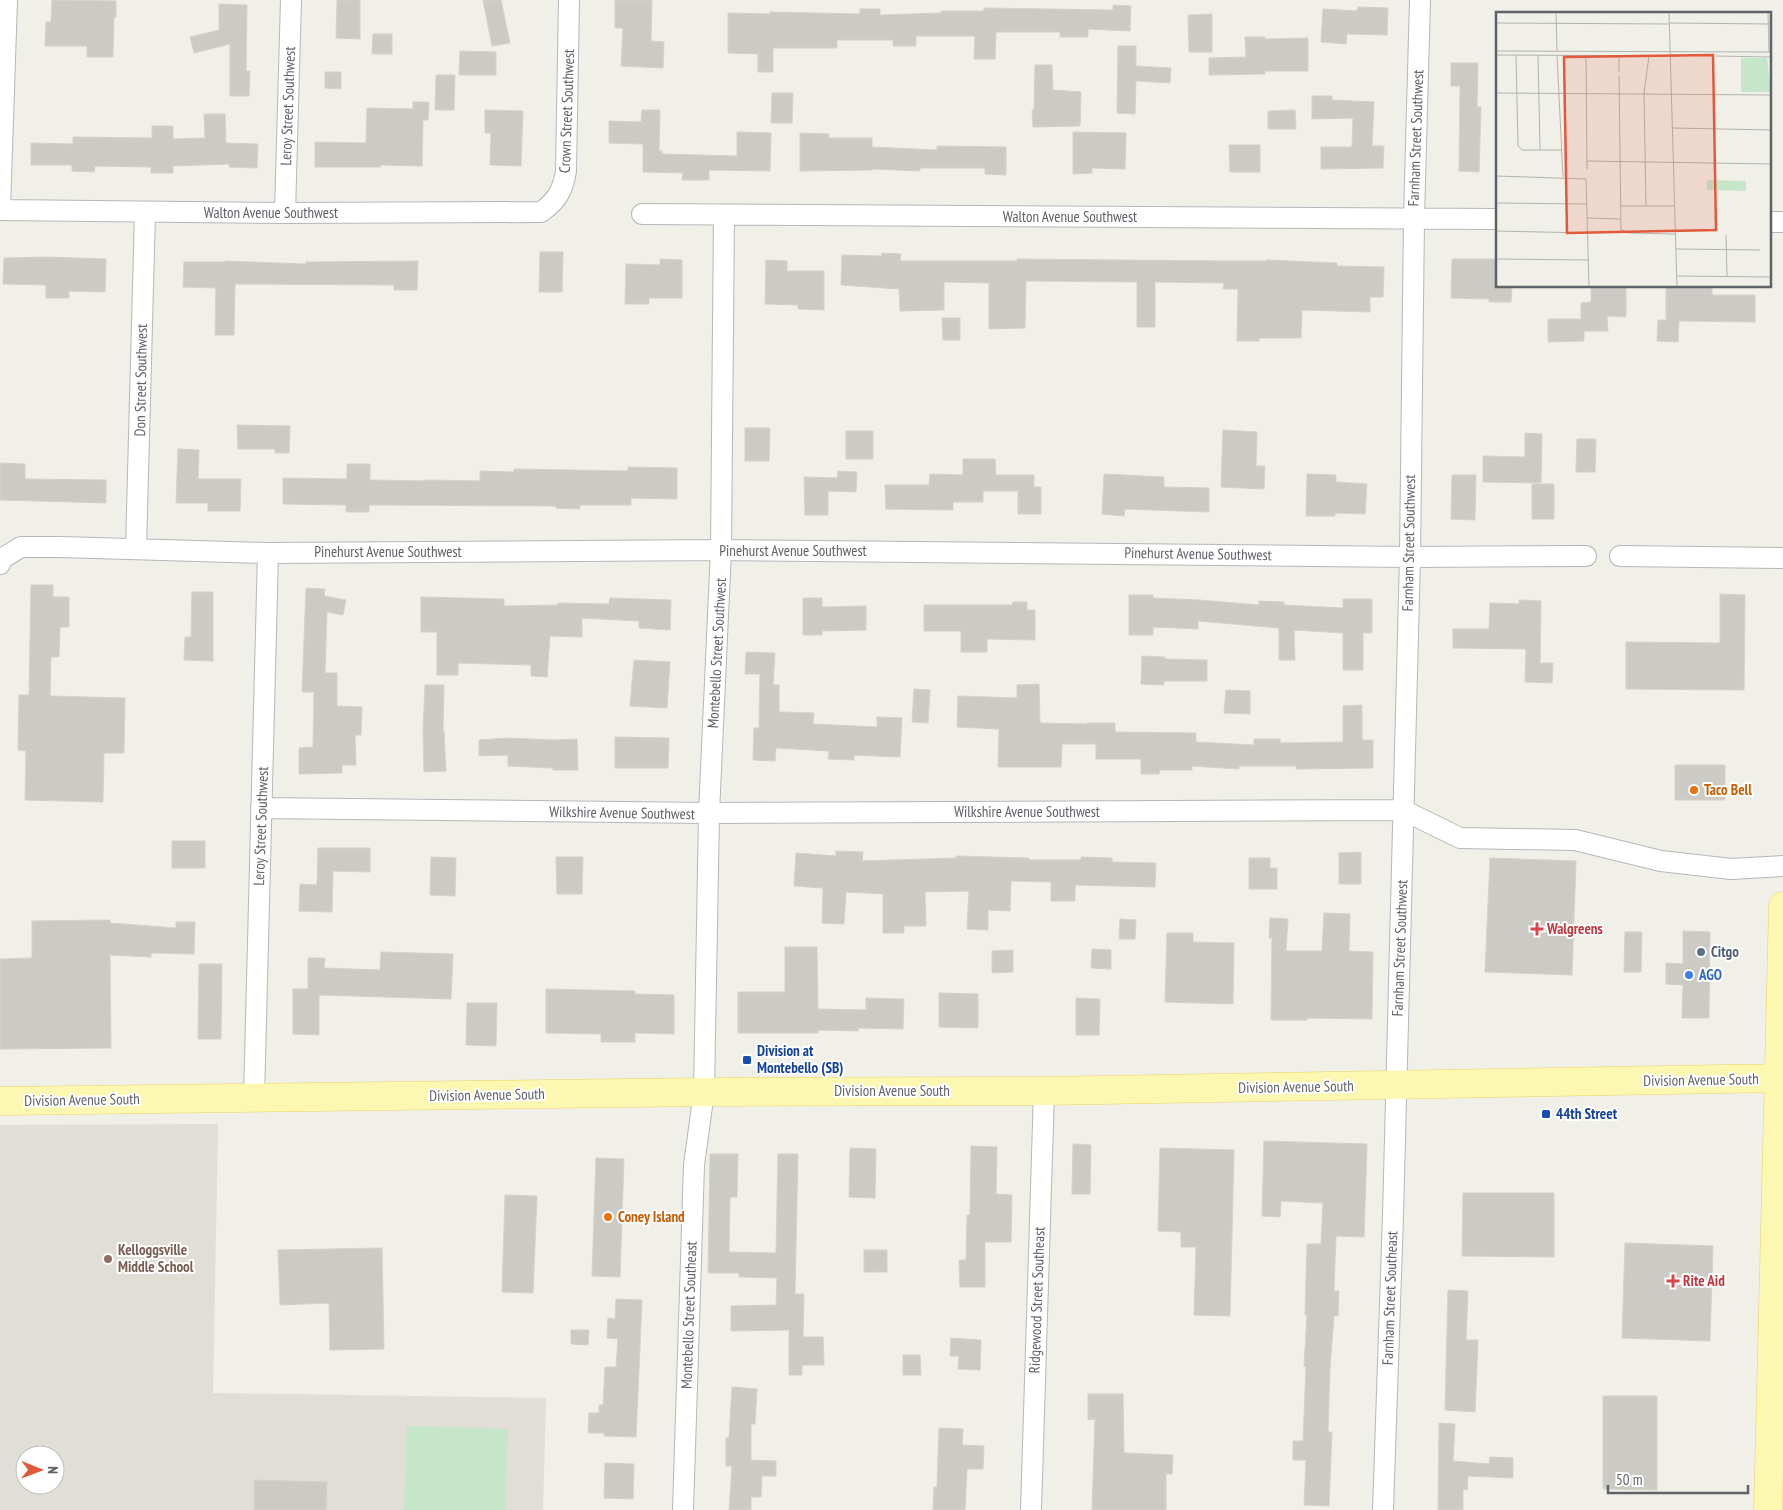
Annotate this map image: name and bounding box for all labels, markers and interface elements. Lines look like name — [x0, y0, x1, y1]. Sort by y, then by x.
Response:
inset map — [1496, 12, 1770, 288]
street label: Leroy Street Southwest — [276, 46, 299, 166]
street label: Crown Street Southwest — [555, 49, 578, 173]
street label: Farnham Street Southwest — [1404, 69, 1427, 207]
street label: Walton Avenue Southwest — [204, 203, 338, 222]
street label: Walton Avenue Southwest — [1003, 207, 1137, 226]
street label: Don Street Southwest — [130, 324, 151, 436]
street label: Farnham Street Southwest — [1398, 474, 1419, 612]
street label: Pinehurst Avenue Southwest — [719, 541, 867, 560]
street label: Pinehurst Avenue Southwest — [314, 542, 462, 561]
street label: Pinehurst Avenue Southwest — [1124, 543, 1272, 564]
street label: Montebello Street Southwest — [703, 577, 730, 729]
street label: Leroy Street Southwest — [249, 766, 272, 886]
place label: Taco Bell — [1704, 780, 1752, 799]
marker: Taco Bell — [1688, 784, 1700, 796]
street label: Wilkshire Avenue Southwest — [549, 802, 695, 823]
street label: Wilkshire Avenue Southwest — [954, 802, 1100, 821]
street label: Farnham Street Southwest — [1388, 879, 1411, 1017]
place label: Walgreens — [1546, 919, 1603, 938]
marker: Walgreens — [1531, 923, 1543, 935]
place label: Citgo — [1711, 942, 1739, 961]
marker: Citgo — [1695, 946, 1707, 958]
place label: AGO — [1698, 965, 1722, 984]
marker: AGO — [1683, 969, 1695, 981]
place label: Division at Montebello (SB) — [757, 1041, 844, 1077]
marker: Division at Montebello (SB) — [741, 1054, 753, 1066]
street label: Division Avenue South — [1643, 1069, 1759, 1090]
street label: Division Avenue South — [1238, 1076, 1354, 1097]
street label: Division Avenue South — [834, 1081, 950, 1100]
street label: Division Avenue South — [429, 1084, 545, 1105]
street label: Division Avenue South — [24, 1089, 140, 1110]
place label: 44th Street — [1556, 1104, 1618, 1123]
marker: 44th Street — [1540, 1108, 1552, 1120]
place label: Coney Island — [618, 1207, 685, 1226]
marker: Coney Island — [602, 1211, 614, 1223]
street label: Ridgewood Street Southeast — [1024, 1226, 1049, 1374]
street label: Farnham Street Southeast — [1378, 1231, 1401, 1365]
place label: Kelloggsville Middle School — [118, 1240, 194, 1276]
street label: Montebello Street Southeast — [676, 1241, 701, 1389]
marker: Kelloggsville Middle School — [102, 1253, 114, 1265]
place label: Rite Aid — [1683, 1271, 1725, 1290]
marker: Rite Aid — [1667, 1275, 1679, 1287]
north arrow — [15, 1445, 65, 1495]
scale bar — [1608, 1462, 1748, 1494]
text: N — [44, 1466, 62, 1474]
text: 50 m — [1616, 1470, 1642, 1489]

